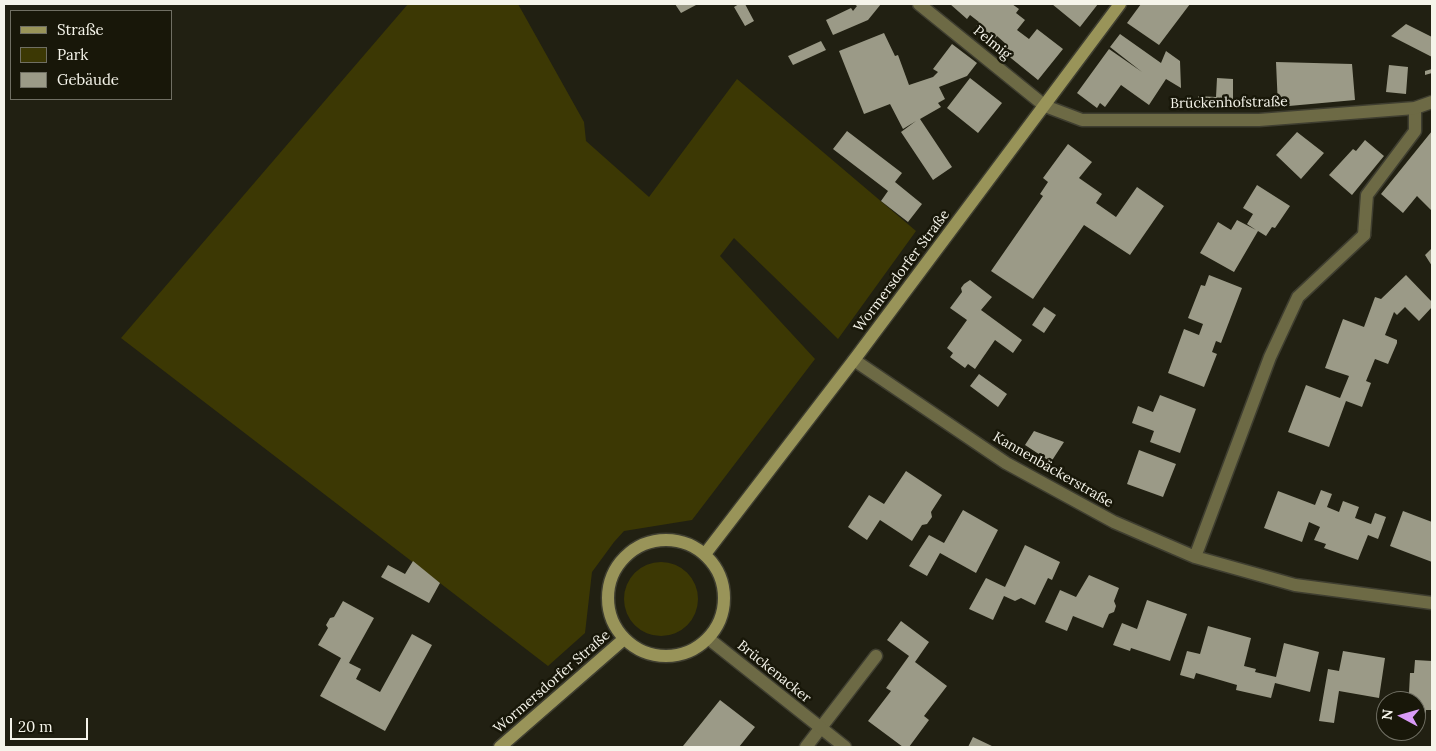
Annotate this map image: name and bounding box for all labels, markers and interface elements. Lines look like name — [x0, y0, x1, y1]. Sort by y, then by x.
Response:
legend — [10, 10, 172, 100]
text: Straße — [57, 20, 104, 39]
street label: Pelmig — [970, 23, 1014, 63]
text: Park — [57, 45, 88, 64]
text: Gebäude — [57, 70, 119, 89]
street label: Brückenhofstraße — [1170, 94, 1288, 112]
street label: Wormersdorfer Straße — [851, 207, 953, 335]
street label: Kannenbäckerstraße — [990, 429, 1116, 511]
street label: Wormersdorfer Straße — [490, 627, 614, 737]
street label: Brückenacker — [734, 637, 814, 707]
north arrow — [1376, 691, 1426, 741]
scale bar — [12, 708, 90, 740]
text: N — [1378, 708, 1397, 721]
text: 20 m — [18, 717, 53, 736]

